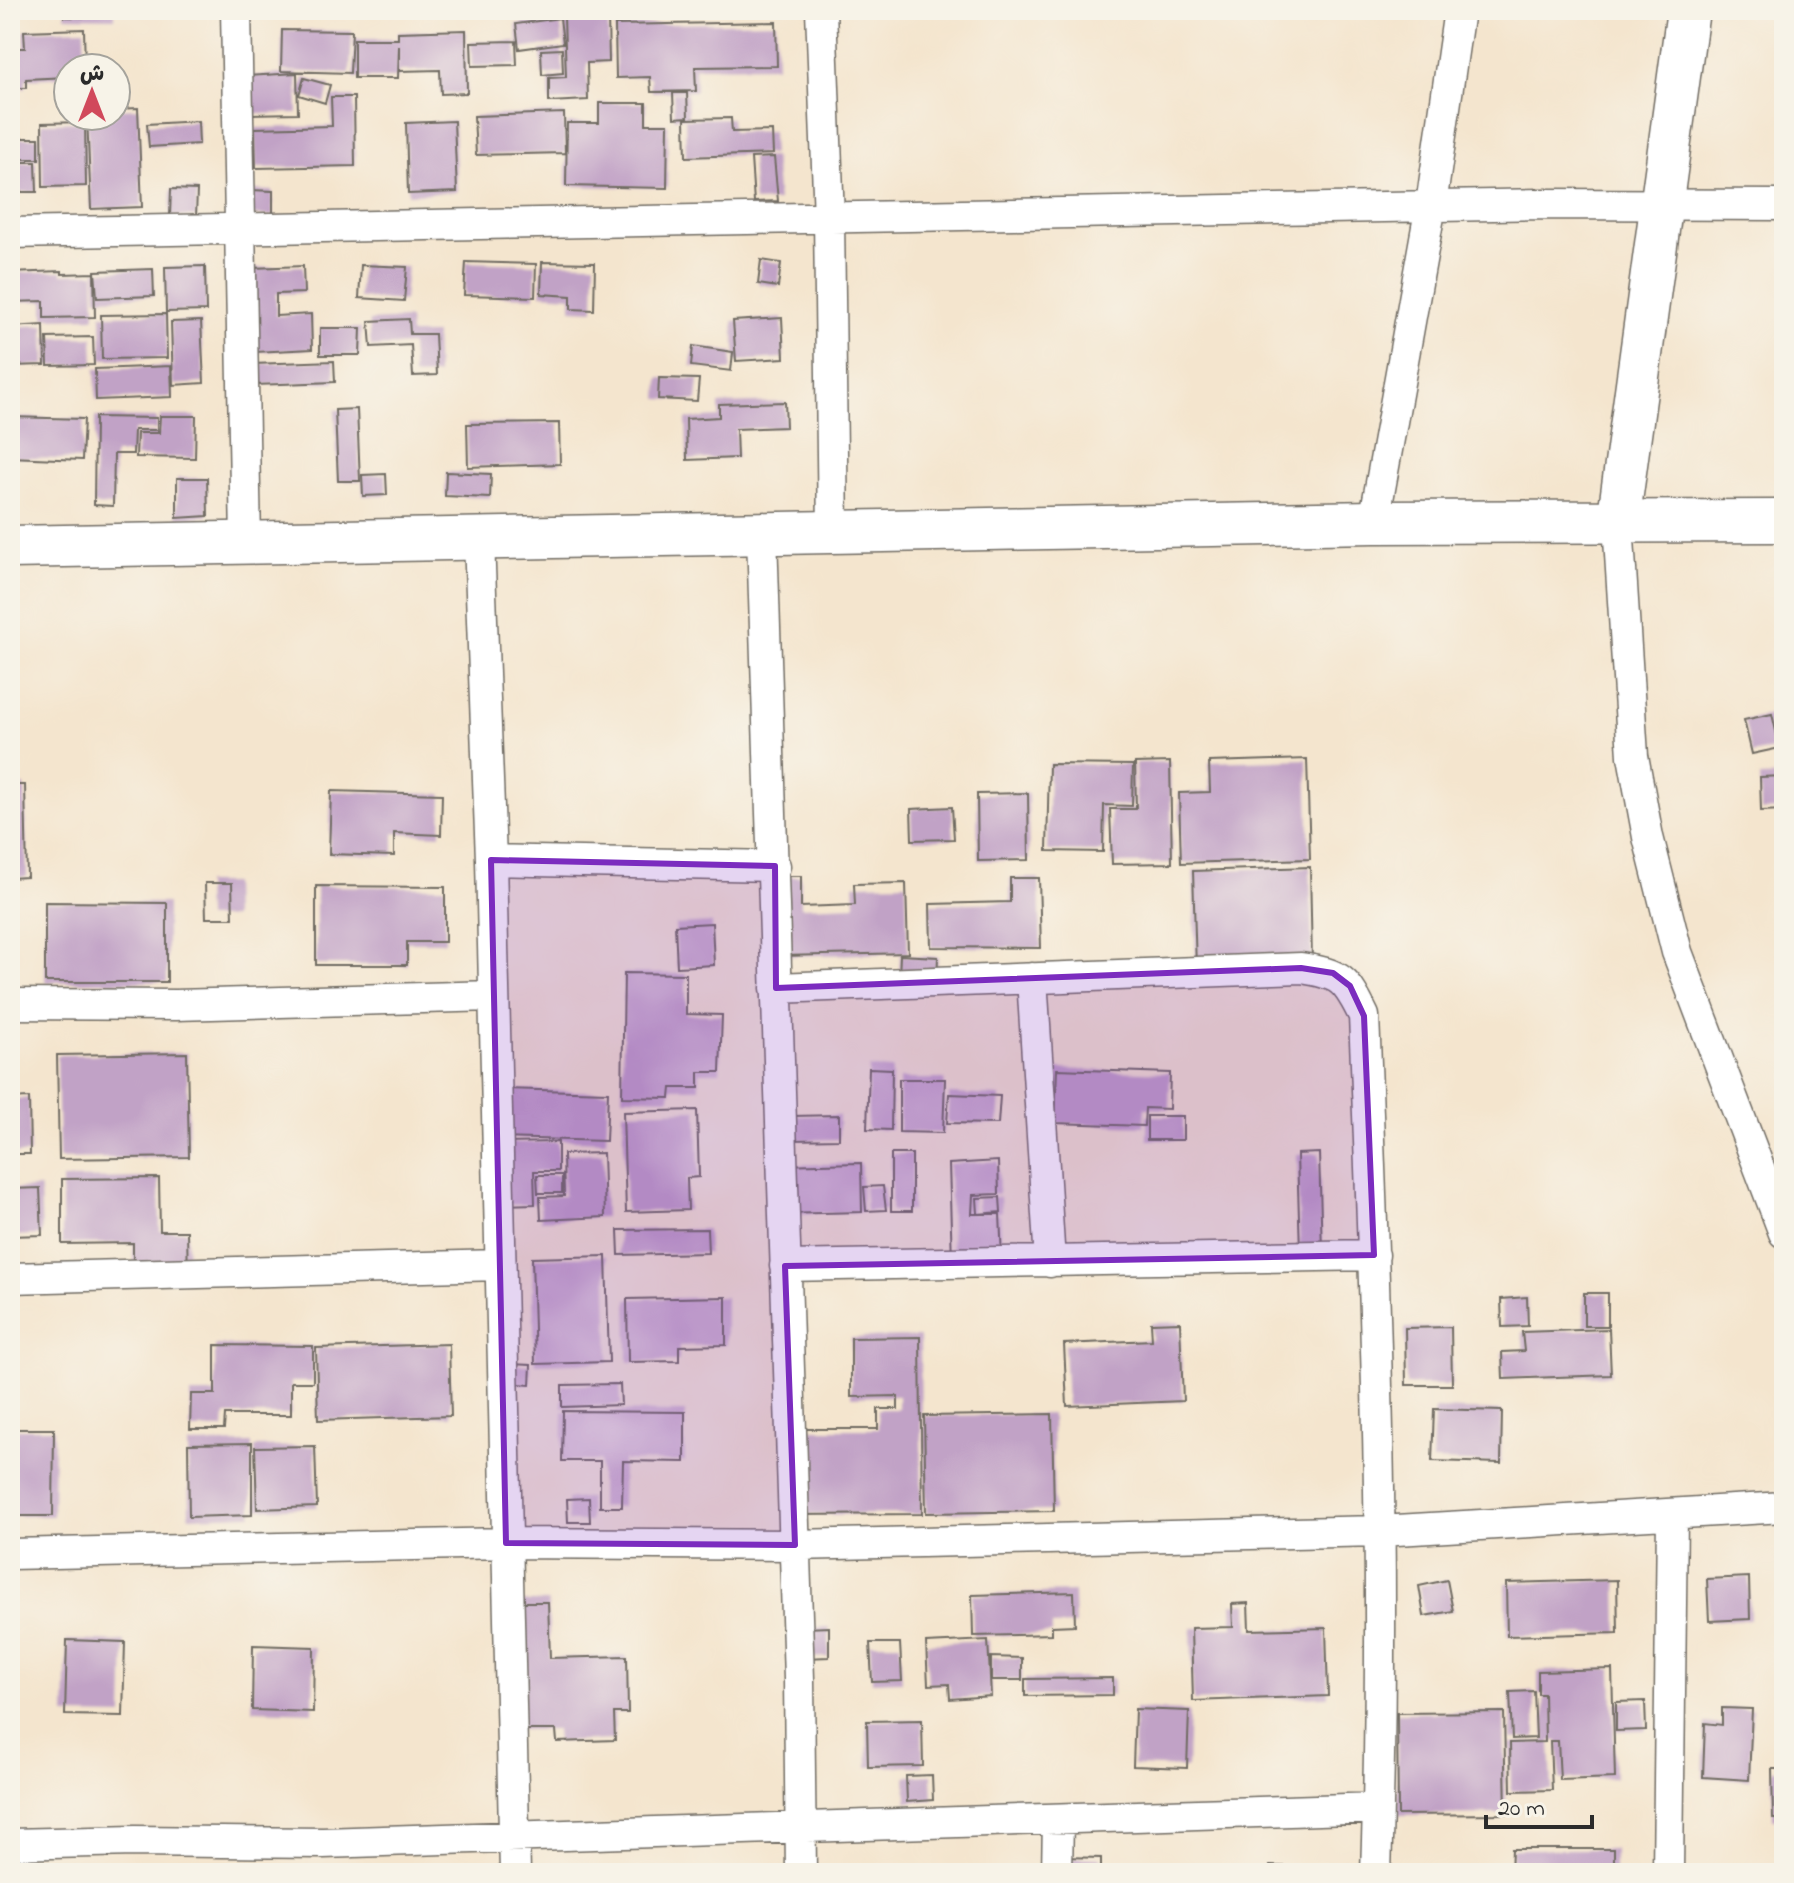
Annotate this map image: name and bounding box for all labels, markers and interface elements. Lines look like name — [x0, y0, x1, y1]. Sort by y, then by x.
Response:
north arrow — [52, 52, 132, 132]
text: ش — [80, 59, 104, 91]
scale bar — [1486, 1779, 1592, 1829]
text: 20 m — [1498, 1792, 1545, 1827]

